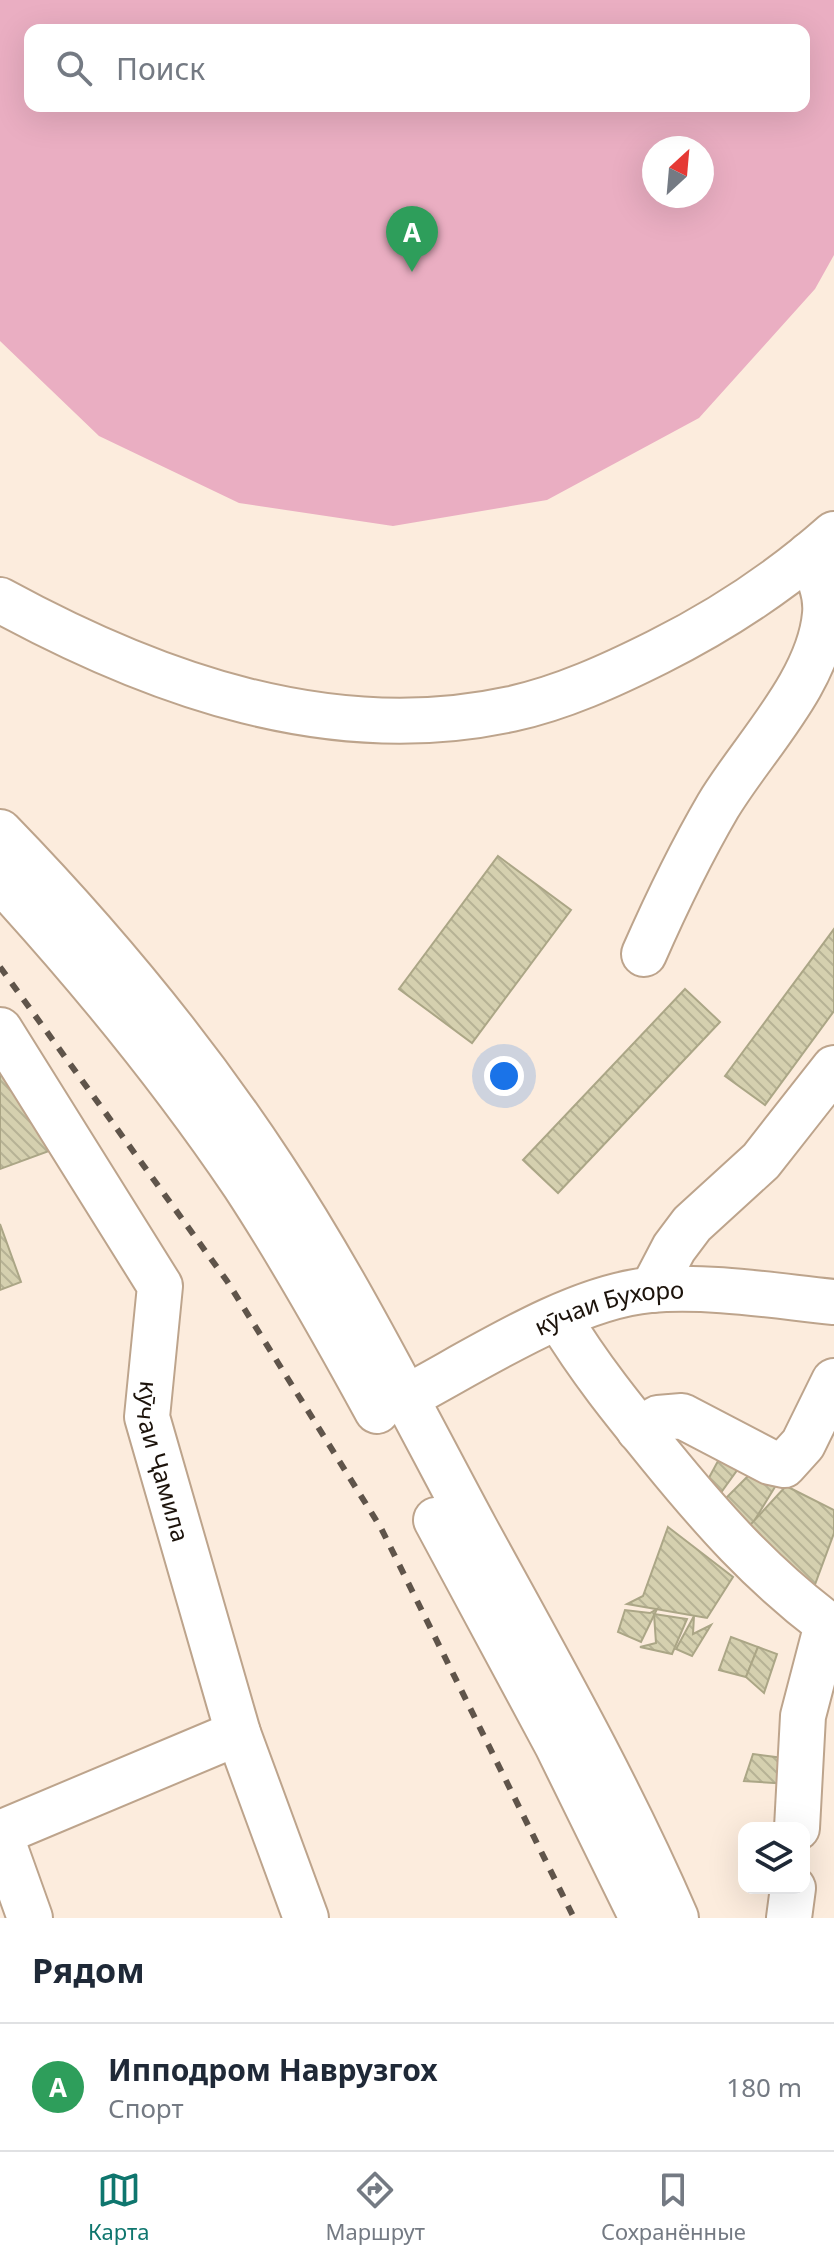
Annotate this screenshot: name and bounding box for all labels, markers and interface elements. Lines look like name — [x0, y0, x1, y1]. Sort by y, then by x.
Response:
search box — [24, 24, 810, 112]
icon: search — [52, 46, 96, 90]
text: Поиск — [116, 48, 205, 89]
north arrow — [642, 136, 714, 208]
pin: A — [386, 206, 438, 272]
your location — [484, 1056, 524, 1096]
street label: кӯчаи Бухоро — [528, 1272, 684, 1342]
street label: кӯчаи Ҷамила — [130, 1380, 198, 1545]
map controls — [738, 1822, 810, 1894]
button: layers — [738, 1822, 810, 1894]
text: Рядом — [32, 1947, 145, 1993]
text: Ипподром Наврузгох — [108, 2049, 438, 2090]
text: A — [49, 2069, 67, 2105]
text: 180 m — [726, 2069, 802, 2105]
text: Спорт — [108, 2090, 183, 2126]
tab: Карта — [88, 2168, 149, 2246]
tab: Маршрут — [325, 2168, 425, 2246]
tab: Сохранённые — [601, 2168, 746, 2246]

